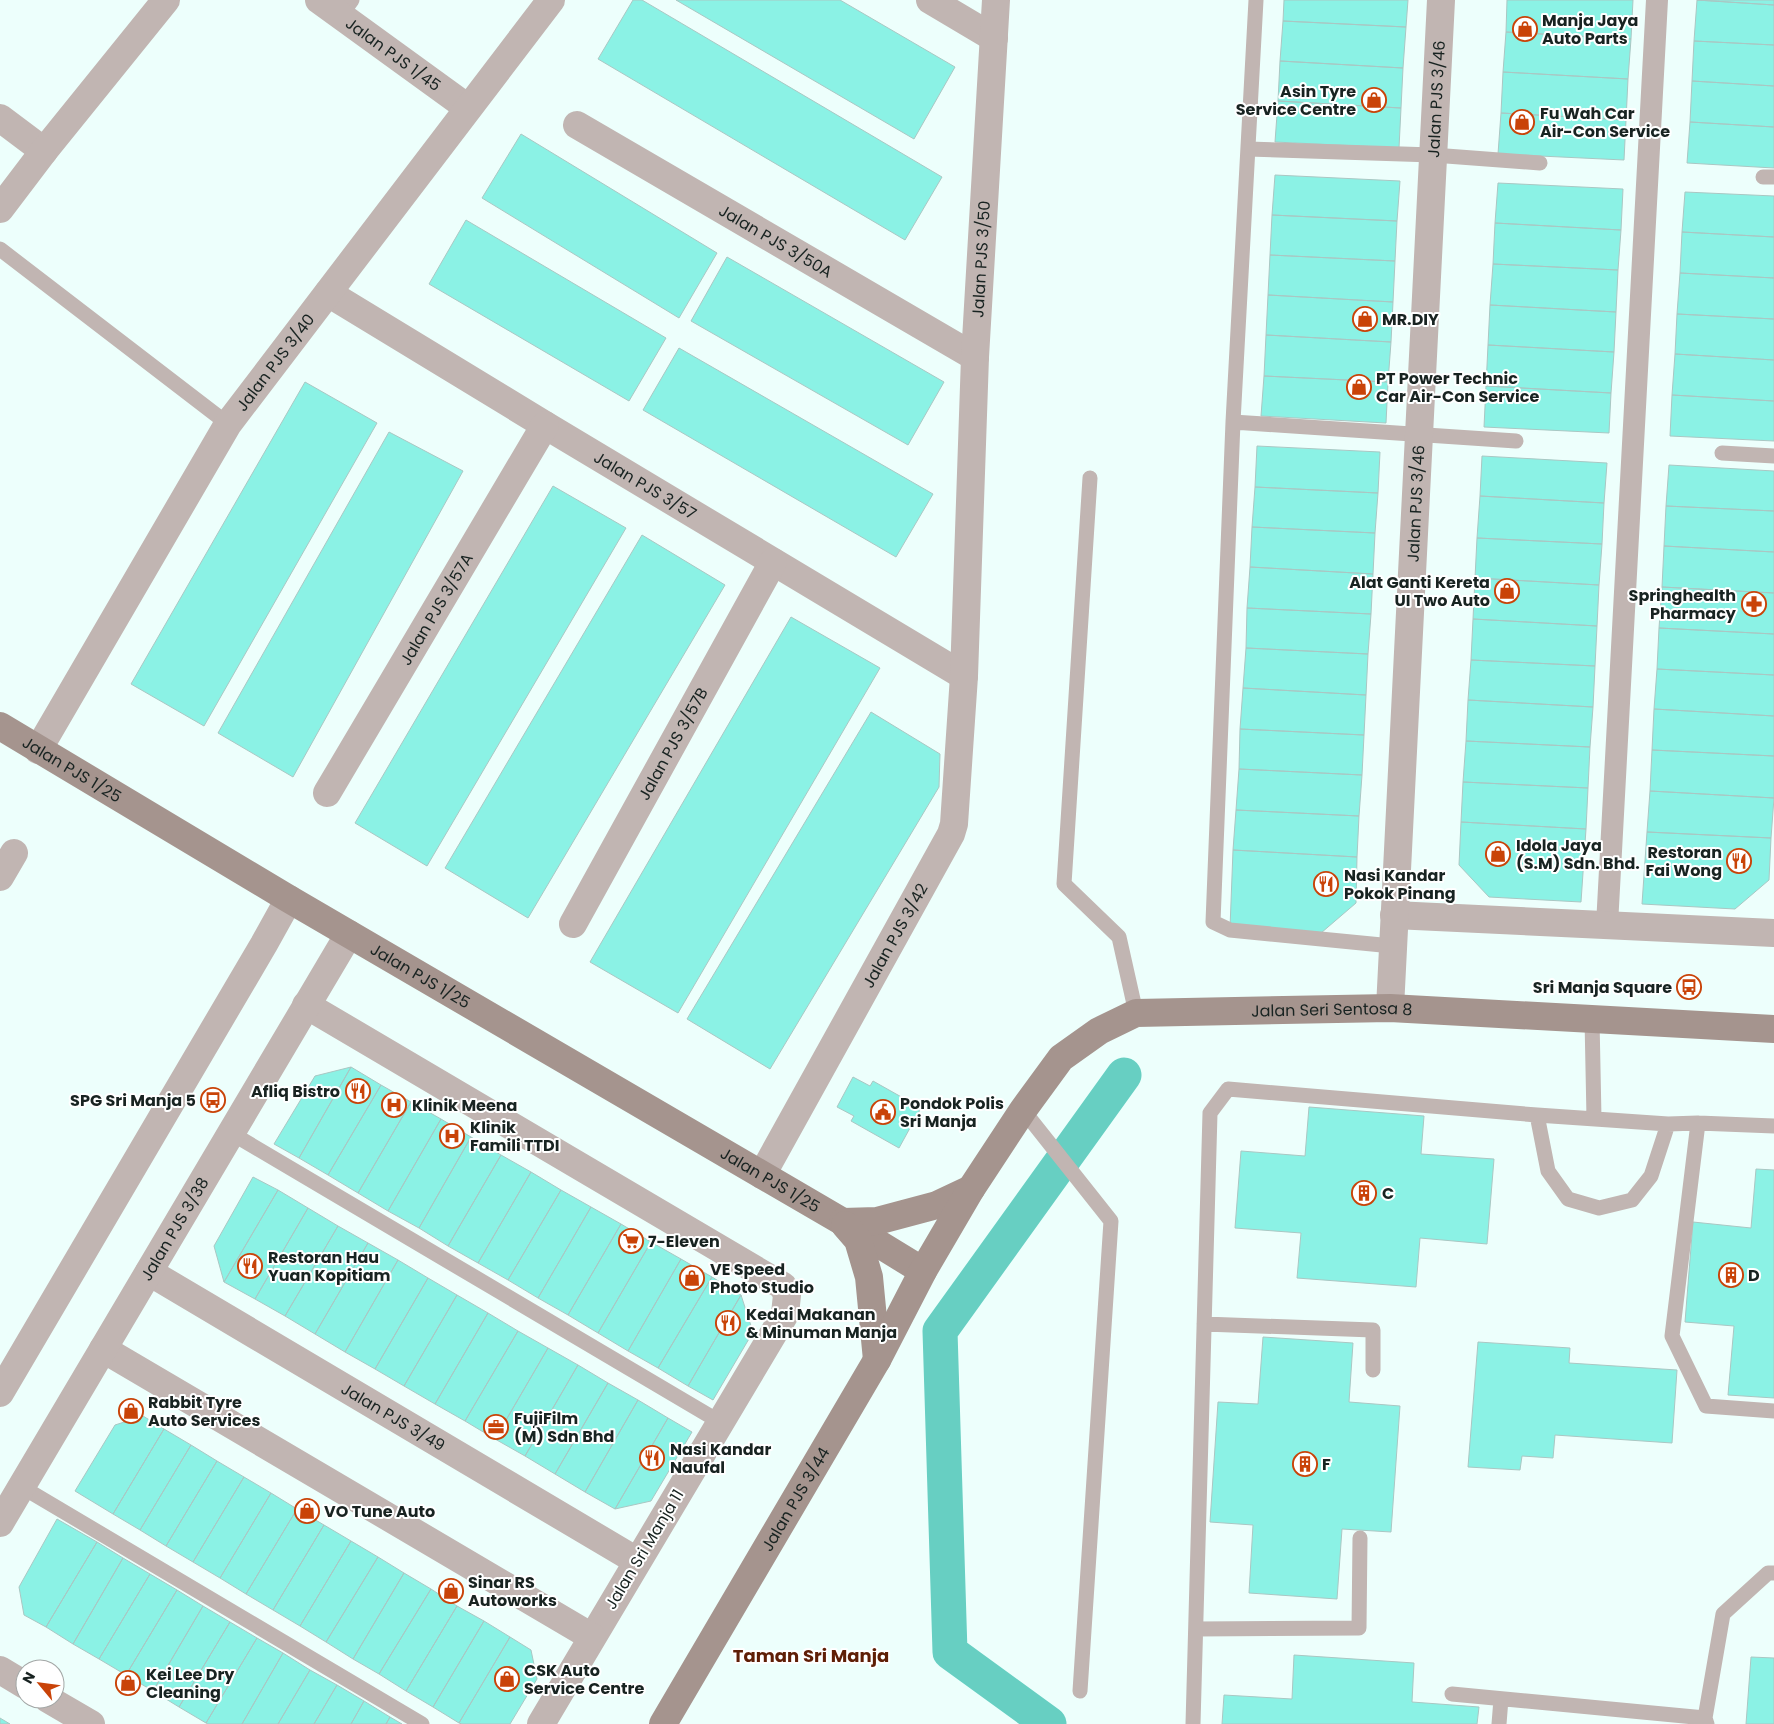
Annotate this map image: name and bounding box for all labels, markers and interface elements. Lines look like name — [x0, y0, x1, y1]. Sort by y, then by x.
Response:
place label: Manja Jaya Auto Parts — [1542, 9, 1638, 50]
street label: Jalan PJS 1/45 — [341, 12, 446, 97]
shop icon: Manja Jaya Auto Parts — [1512, 16, 1538, 42]
street label: Jalan PJS 3/46 — [1422, 40, 1451, 158]
place label: Asin Tyre Service Centre — [1236, 80, 1356, 121]
shop icon: Asin Tyre Service Centre — [1361, 87, 1387, 113]
place label: Fu Wah Car Air-Con Service — [1540, 102, 1670, 143]
shop icon: Fu Wah Car Air-Con Service — [1509, 109, 1535, 135]
street label: Jalan PJS 3/50A — [714, 199, 837, 284]
street label: Jalan PJS 3/50 — [966, 200, 996, 318]
shop icon: MR.DIY — [1352, 306, 1378, 332]
place label: MR.DIY — [1382, 308, 1439, 331]
street label: Jalan PJS 3/40 — [231, 309, 320, 416]
place label: PT Power Technic Car Air-Con Service — [1376, 367, 1539, 408]
shop icon: PT Power Technic Car Air-Con Service — [1346, 374, 1372, 400]
street label: Jalan PJS 3/46 — [1402, 444, 1430, 563]
street label: Jalan PJS 3/57 — [589, 446, 701, 525]
street label: Jalan PJS 3/57A — [394, 549, 479, 670]
place label: Alat Ganti Kereta UI Two Auto — [1349, 571, 1490, 612]
shop icon: Alat Ganti Kereta UI Two Auto — [1494, 578, 1520, 604]
place label: Springhealth Pharmacy — [1629, 584, 1737, 625]
pharmacy icon: Springhealth Pharmacy — [1741, 591, 1767, 617]
street label: Jalan PJS 3/57B — [633, 683, 714, 805]
street label: Jalan PJS 1/25 — [18, 731, 126, 808]
place label: Idola Jaya (S.M) Sdn. Bhd. — [1516, 834, 1640, 875]
shop icon: Idola Jaya (S.M) Sdn. Bhd. — [1485, 841, 1511, 867]
place label: Restoran Fai Wong — [1646, 841, 1722, 882]
restaurant icon: Restoran Fai Wong — [1726, 848, 1752, 874]
place label: Nasi Kandar Pokok Pinang — [1344, 864, 1456, 905]
restaurant icon: Nasi Kandar Pokok Pinang — [1313, 871, 1339, 897]
street label: Jalan PJS 3/42 — [857, 879, 934, 992]
street label: Jalan PJS 1/25 — [366, 938, 474, 1014]
bus stop icon: Sri Manja Square — [1676, 974, 1702, 1000]
place label: Sri Manja Square — [1533, 976, 1672, 999]
street label: Jalan Seri Sentosa 8 — [1251, 997, 1413, 1023]
restaurant icon: Afliq Bistro — [345, 1078, 371, 1104]
place label: Afliq Bistro — [251, 1080, 340, 1103]
bus stop icon: SPG Sri Manja 5 — [200, 1087, 226, 1113]
place label: SPG Sri Manja 5 — [70, 1089, 196, 1112]
hospital icon: Klinik Meena — [381, 1092, 407, 1118]
place label: Pondok Polis Sri Manja — [900, 1092, 1004, 1133]
place label: Klinik Meena — [412, 1094, 517, 1117]
public building icon: Pondok Polis Sri Manja — [870, 1099, 896, 1125]
place label: Klinik Famili TTDI — [470, 1116, 559, 1157]
hospital icon: Klinik Famili TTDI — [439, 1123, 465, 1149]
street label: Jalan PJS 1/25 — [716, 1142, 824, 1218]
street label: Jalan PJS 3/38 — [135, 1173, 214, 1285]
building icon: C — [1351, 1180, 1377, 1206]
place label: C — [1382, 1182, 1394, 1205]
supermarket icon: 7-Eleven — [618, 1228, 644, 1254]
place label: 7-Eleven — [648, 1230, 720, 1253]
place label: Restoran Hau Yuan Kopitiam — [268, 1246, 391, 1287]
restaurant icon: Restoran Hau Yuan Kopitiam — [237, 1253, 263, 1279]
place label: VE Speed Photo Studio — [710, 1258, 814, 1299]
building icon: D — [1718, 1262, 1744, 1288]
place label: D — [1748, 1264, 1760, 1287]
shop icon: VE Speed Photo Studio — [679, 1265, 705, 1291]
place label: Kedai Makanan & Minuman Manja — [746, 1303, 897, 1344]
restaurant icon: Kedai Makanan & Minuman Manja — [715, 1310, 741, 1336]
street label: Jalan PJS 3/49 — [337, 1377, 449, 1457]
place label: Rabbit Tyre Auto Services — [148, 1391, 260, 1432]
shop icon: Rabbit Tyre Auto Services — [118, 1398, 144, 1424]
place label: FujiFilm (M) Sdn Bhd — [514, 1407, 614, 1448]
office icon: FujiFilm (M) Sdn Bhd — [483, 1414, 509, 1440]
place label: Nasi Kandar Naufal — [670, 1438, 771, 1479]
street label: Jalan PJS 3/44 — [756, 1443, 835, 1556]
restaurant icon: Nasi Kandar Naufal — [639, 1445, 665, 1471]
building icon: F — [1292, 1451, 1318, 1477]
place label: F — [1322, 1453, 1331, 1476]
street label: Jalan Sri Manja 11 — [599, 1485, 689, 1614]
shop icon: VO Tune Auto — [294, 1498, 320, 1524]
place label: VO Tune Auto — [324, 1500, 435, 1523]
place label: Sinar RS Autoworks — [468, 1571, 557, 1612]
shop icon: Sinar RS Autoworks — [438, 1578, 464, 1604]
district label: Taman Sri Manja — [733, 1643, 889, 1668]
north arrow — [15, 1659, 65, 1709]
place label: CSK Auto Service Centre — [524, 1659, 644, 1700]
place label: Kei Lee Dry Cleaning — [146, 1663, 235, 1704]
shop icon: CSK Auto Service Centre — [494, 1666, 520, 1692]
text: N — [17, 1668, 40, 1687]
shop icon: Kei Lee Dry Cleaning — [115, 1670, 141, 1696]

